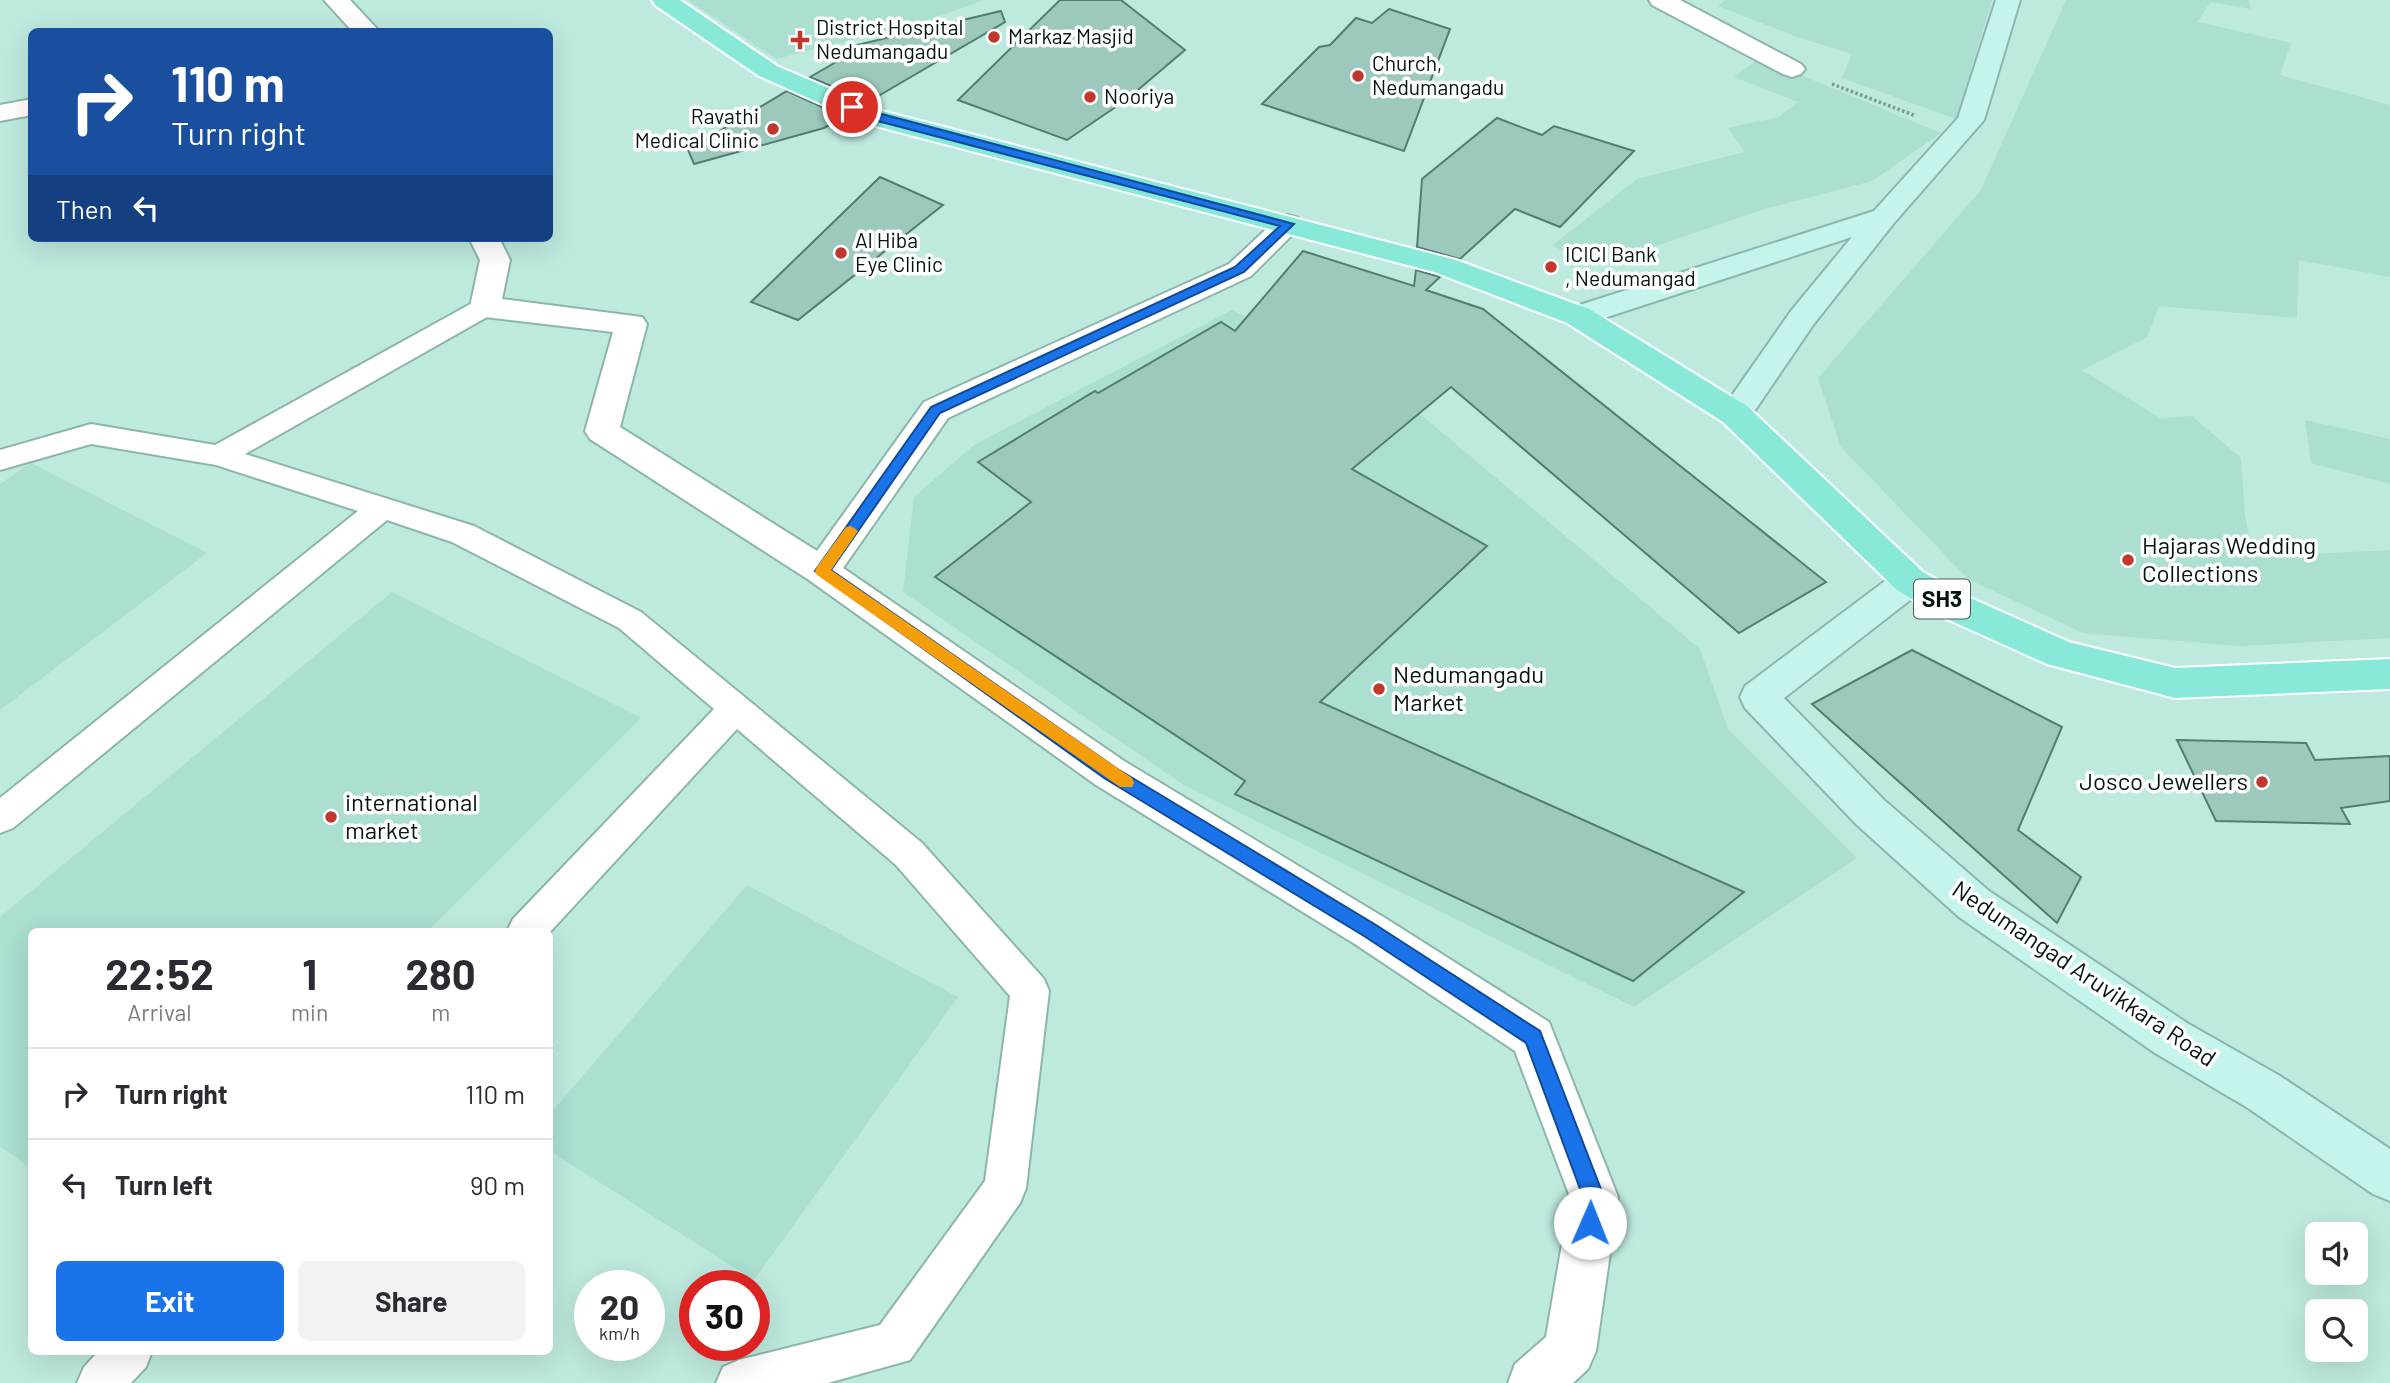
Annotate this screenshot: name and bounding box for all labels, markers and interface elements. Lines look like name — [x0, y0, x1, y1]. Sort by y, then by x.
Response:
place label: District Hospital Nedumangadu — [816, 14, 963, 63]
place label: Markaz Masjid — [1008, 23, 1134, 48]
marker: Markaz Masjid — [986, 29, 1002, 45]
marker: District Hospital Nedumangadu — [790, 30, 810, 50]
place label: Church, Nedumangadu — [1372, 50, 1504, 99]
text: 110 m — [171, 53, 285, 112]
icon: right — [56, 56, 147, 147]
marker: Church, Nedumangadu — [1350, 68, 1366, 84]
pin — [822, 77, 882, 137]
place label: Nooriya — [1104, 83, 1174, 108]
icon: arrive — [833, 88, 871, 126]
marker: Nooriya — [1082, 89, 1098, 105]
place label: Ravathi Medical Clinic — [635, 103, 759, 152]
text: Turn right — [171, 113, 306, 151]
marker: Ravathi Medical Clinic — [765, 121, 781, 137]
icon: left — [127, 189, 165, 227]
text: Then — [56, 193, 113, 224]
place label: Al Hiba Eye Clinic — [855, 227, 943, 276]
place label: ICICI Bank , Nedumangad — [1565, 241, 1696, 290]
marker: Al Hiba Eye Clinic — [833, 245, 849, 261]
marker: ICICI Bank , Nedumangad — [1543, 259, 1559, 275]
place label: Hajaras Wedding Collections — [2142, 530, 2316, 587]
marker: Hajaras Wedding Collections — [2120, 552, 2136, 568]
road number: SH3 — [1914, 580, 1970, 618]
place label: Nedumangadu Market — [1393, 659, 1544, 716]
marker: Nedumangadu Market — [1371, 681, 1387, 697]
place label: Josco Jewellers — [2079, 766, 2248, 795]
marker: Josco Jewellers — [2254, 774, 2270, 790]
place label: international market — [345, 787, 478, 844]
marker: international market — [323, 809, 339, 825]
street label: Nedumangad Aruvikkara Road — [1948, 874, 2222, 1072]
text: 22:52 — [105, 948, 214, 998]
text: 1 — [302, 948, 317, 998]
text: 280 — [406, 948, 476, 998]
text: Arrival — [127, 998, 192, 1026]
text: min — [291, 998, 328, 1026]
text: m — [431, 998, 450, 1026]
icon: right — [56, 1075, 94, 1113]
text: Turn right — [115, 1078, 228, 1109]
text: 110 m — [465, 1078, 525, 1109]
icon: left — [56, 1166, 94, 1204]
text: Turn left — [115, 1169, 213, 1200]
text: 90 m — [470, 1169, 525, 1200]
position arrow — [1553, 1186, 1627, 1260]
map controls — [2305, 1222, 2368, 1362]
button: sound — [2305, 1222, 2368, 1285]
button: Exit — [56, 1261, 284, 1341]
button: Share — [298, 1261, 525, 1341]
speed limit sign: 30 — [679, 1270, 770, 1361]
text: 20 — [600, 1285, 639, 1327]
button: search — [2305, 1299, 2368, 1362]
text: km/h — [599, 1322, 640, 1344]

